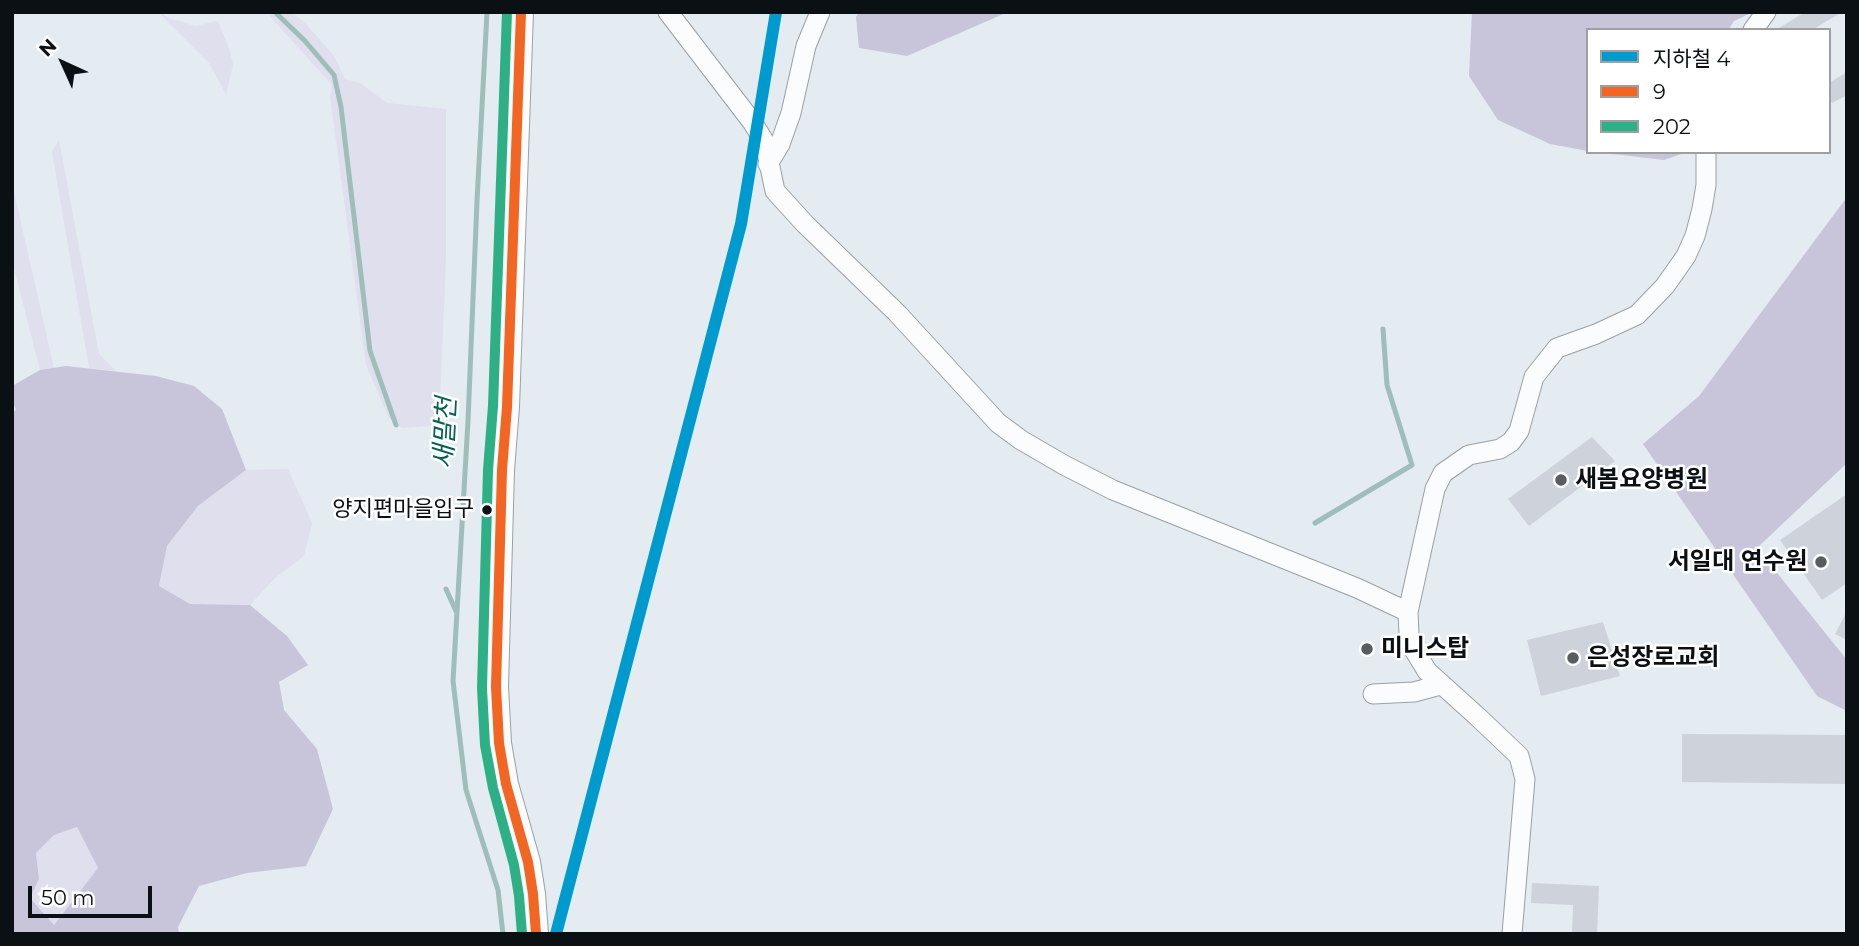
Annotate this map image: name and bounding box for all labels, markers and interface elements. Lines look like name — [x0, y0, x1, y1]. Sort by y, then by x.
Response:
north arrow — [28, 28, 98, 98]
legend — [1586, 28, 1831, 154]
text: N — [34, 34, 61, 61]
text: 지하철 4 — [1653, 46, 1730, 71]
text: 9 — [1653, 79, 1666, 104]
text: 202 — [1653, 114, 1691, 139]
water label: 새말천 — [429, 396, 463, 470]
place label: 새봄요양병원 — [1575, 466, 1707, 494]
marker: 새봄요양병원 — [1553, 472, 1569, 488]
place label: 양지편마을입구 — [332, 497, 474, 523]
marker: 양지편마을입구 — [480, 503, 494, 517]
place label: 서일대 연수원 — [1668, 548, 1807, 576]
marker: 서일대 연수원 — [1813, 554, 1829, 570]
place label: 미니스탑 — [1381, 635, 1469, 663]
marker: 미니스탑 — [1359, 641, 1375, 657]
place label: 은성장로교회 — [1587, 644, 1719, 672]
marker: 은성장로교회 — [1565, 650, 1581, 666]
scale bar — [32, 872, 156, 916]
text: 50 m — [41, 885, 95, 910]

